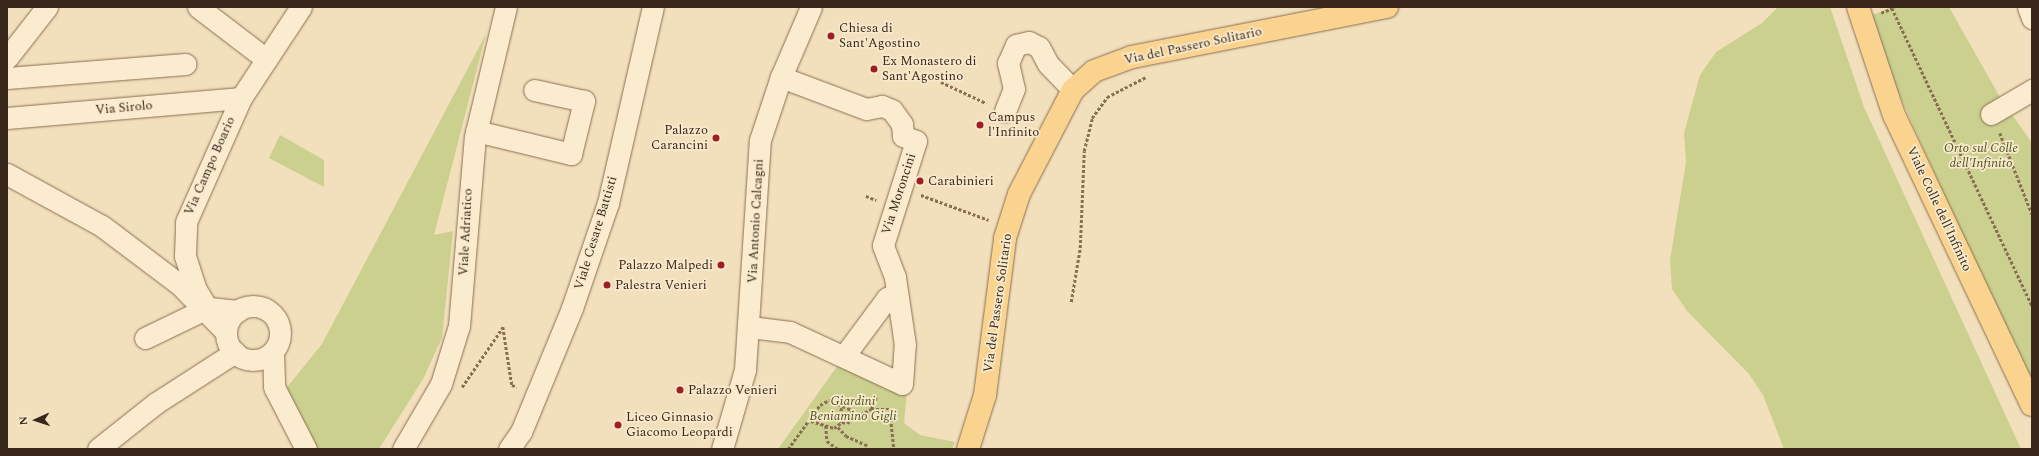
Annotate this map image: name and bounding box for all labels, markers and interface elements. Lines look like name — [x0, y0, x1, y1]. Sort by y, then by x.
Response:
place label: Chiesa di Sant'Agostino — [839, 21, 920, 52]
street label: Via del Passero Solitario — [1123, 24, 1263, 68]
marker: Chiesa di Sant'Agostino — [826, 31, 836, 41]
place label: Ex Monastero di Sant'Agostino — [882, 54, 977, 85]
marker: Ex Monastero di Sant'Agostino — [869, 64, 879, 74]
street label: Via Sirolo — [95, 98, 153, 118]
place label: Campus l'Infinito — [988, 110, 1039, 141]
street label: Via Campo Boario — [181, 114, 239, 218]
marker: Campus l'Infinito — [975, 120, 985, 130]
place label: Palazzo Carancini — [651, 123, 708, 154]
marker: Palazzo Carancini — [711, 133, 721, 143]
park label: Orto sul Colle dell'Infinito — [1944, 141, 2018, 172]
street label: Viale Colle dell'Infinito — [1903, 144, 1975, 274]
street label: Via Moroncini — [879, 151, 919, 237]
street label: Via Antonio Calcagni — [745, 158, 767, 284]
place label: Carabinieri — [928, 173, 994, 189]
street label: Viale Cesare Battisti — [571, 174, 621, 292]
marker: Carabinieri — [915, 176, 925, 186]
street label: Viale Adriatico — [456, 188, 476, 276]
street label: Via del Passero Solitario — [981, 232, 1015, 374]
place label: Palazzo Malpedi — [618, 257, 713, 273]
marker: Palazzo Malpedi — [716, 260, 726, 270]
place label: Palestra Venieri — [615, 277, 707, 293]
marker: Palestra Venieri — [602, 280, 612, 290]
place label: Palazzo Venieri — [688, 382, 777, 398]
marker: Palazzo Venieri — [675, 385, 685, 395]
park label: Giardini Beniamino Gigli — [809, 394, 897, 425]
north arrow — [16, 400, 56, 440]
place label: Liceo Ginnasio Giacomo Leopardi — [626, 410, 733, 441]
text: N — [15, 416, 32, 426]
marker: Liceo Ginnasio Giacomo Leopardi — [613, 420, 623, 430]

